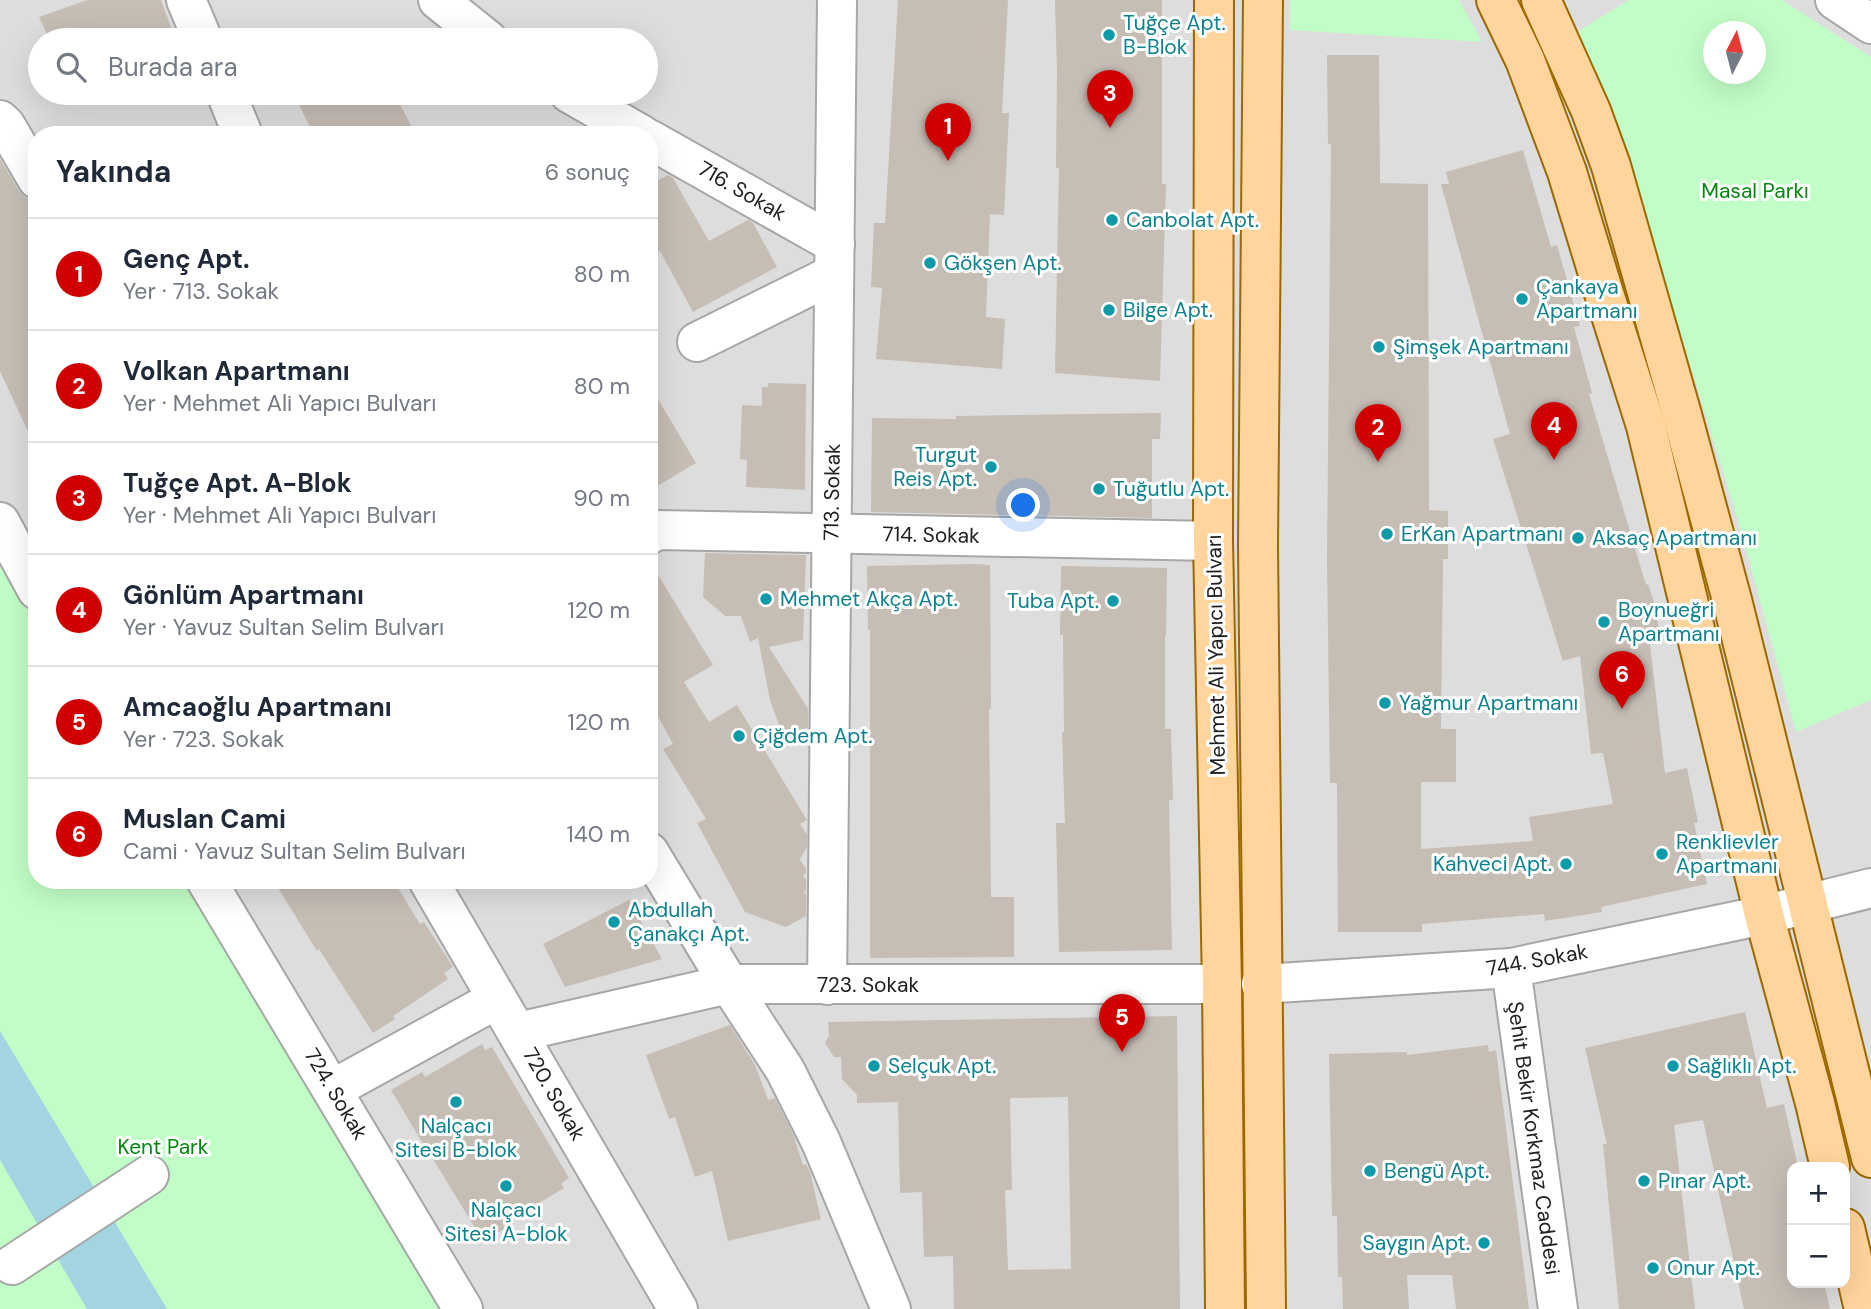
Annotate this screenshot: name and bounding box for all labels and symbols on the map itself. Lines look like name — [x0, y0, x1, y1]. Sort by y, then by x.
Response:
place label: Tuğçe Apt. B-Blok — [1123, 9, 1226, 61]
north arrow — [1703, 21, 1766, 84]
marker: Tuğçe Apt. B-Blok — [1101, 27, 1117, 43]
pin: 3 — [1087, 70, 1133, 128]
pin: 1 — [925, 103, 971, 161]
street label: 716. Sokak — [693, 155, 791, 228]
park label: Masal Parkı — [1701, 177, 1809, 205]
place label: Canbolat Apt. — [1126, 206, 1259, 234]
marker: Canbolat Apt. — [1104, 212, 1120, 228]
place label: Gökşen Apt. — [944, 249, 1062, 277]
marker: Gökşen Apt. — [922, 255, 938, 271]
place label: Çankaya Apartmanı — [1536, 273, 1637, 325]
marker: Çankaya Apartmanı — [1514, 291, 1530, 307]
place label: Bilge Apt. — [1123, 296, 1213, 324]
marker: Bilge Apt. — [1101, 302, 1117, 318]
place label: Şimşek Apartmanı — [1393, 333, 1569, 361]
marker: Şimşek Apartmanı — [1371, 339, 1387, 355]
pin: 4 — [1531, 402, 1577, 460]
pin: 2 — [1355, 404, 1401, 462]
place label: Turgut Reis Apt. — [893, 441, 977, 493]
street label: 713. Sokak — [817, 443, 847, 541]
marker: Turgut Reis Apt. — [983, 459, 999, 475]
place label: Tuğutlu Apt. — [1113, 475, 1229, 503]
marker: Tuğutlu Apt. — [1091, 481, 1107, 497]
your location — [1006, 488, 1040, 522]
street label: 714. Sokak — [882, 520, 980, 550]
place label: ErKan Apartmanı — [1401, 520, 1563, 548]
place label: Aksaç Apartmanı — [1592, 524, 1757, 552]
marker: ErKan Apartmanı — [1379, 526, 1395, 542]
marker: Aksaç Apartmanı — [1570, 530, 1586, 546]
street label: Mehmet Ali Yapıcı Bulvarı — [1200, 534, 1232, 776]
place label: Mehmet Akça Apt. — [780, 585, 958, 613]
place label: Tuba Apt. — [1007, 587, 1099, 615]
marker: Mehmet Akça Apt. — [758, 591, 774, 607]
marker: Tuba Apt. — [1105, 593, 1121, 609]
place label: Boynueğri Apartmanı — [1618, 596, 1719, 648]
marker: Boynueğri Apartmanı — [1596, 614, 1612, 630]
pin: 6 — [1599, 651, 1645, 709]
place label: Yağmur Apartmanı — [1399, 689, 1578, 717]
marker: Yağmur Apartmanı — [1377, 695, 1393, 711]
place label: Çiğdem Apt. — [753, 722, 873, 750]
marker: Çiğdem Apt. — [731, 728, 747, 744]
place label: Renklievler Apartmanı — [1676, 828, 1779, 880]
marker: Renklievler Apartmanı — [1654, 846, 1670, 862]
place label: Kahveci Apt. — [1433, 850, 1552, 878]
marker: Kahveci Apt. — [1558, 856, 1574, 872]
place label: Abdullah Çanakçı Apt. — [628, 896, 749, 948]
marker: Abdullah Çanakçı Apt. — [606, 914, 622, 930]
street label: 744. Sokak — [1484, 937, 1590, 983]
street label: 723. Sokak — [817, 971, 919, 999]
pin: 5 — [1099, 994, 1145, 1052]
street label: Şehit Bekir Korkmaz Caddesi — [1501, 1000, 1567, 1276]
street label: 720. Sokak — [516, 1042, 592, 1146]
street label: 724. Sokak — [298, 1043, 374, 1145]
place label: Selçuk Apt. — [888, 1052, 996, 1080]
place label: Sağlıklı Apt. — [1687, 1052, 1796, 1080]
marker: Selçuk Apt. — [866, 1058, 882, 1074]
marker: Sağlıklı Apt. — [1665, 1058, 1681, 1074]
marker: Nalçacı Sitesi B-blok — [448, 1094, 464, 1110]
place label: Nalçacı Sitesi B-blok — [395, 1112, 518, 1164]
park label: Kent Park — [118, 1133, 209, 1161]
place label: Bengü Apt. — [1384, 1157, 1489, 1185]
marker: Bengü Apt. — [1362, 1163, 1378, 1179]
place label: Pınar Apt. — [1658, 1167, 1751, 1195]
marker: Pınar Apt. — [1636, 1173, 1652, 1189]
marker: Nalçacı Sitesi A-blok — [498, 1178, 514, 1194]
place label: Nalçacı Sitesi A-blok — [444, 1196, 568, 1248]
place label: Saygın Apt. — [1363, 1229, 1470, 1257]
marker: Saygın Apt. — [1476, 1235, 1492, 1251]
place label: Onur Apt. — [1667, 1254, 1760, 1282]
marker: Onur Apt. — [1645, 1260, 1661, 1276]

